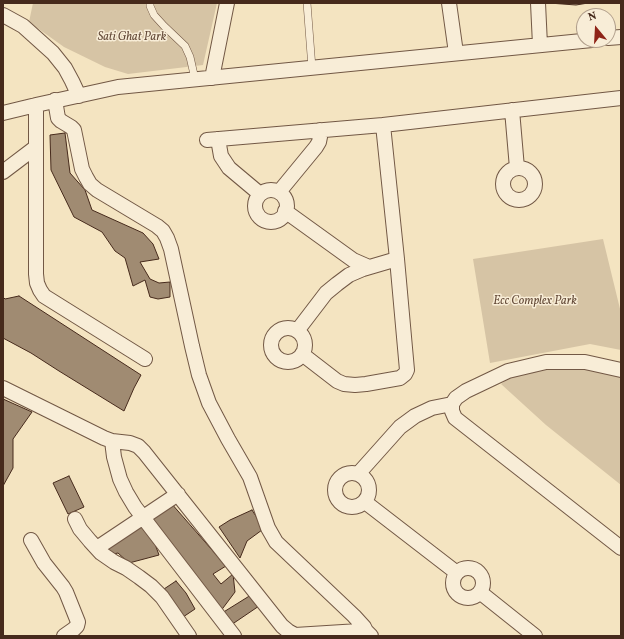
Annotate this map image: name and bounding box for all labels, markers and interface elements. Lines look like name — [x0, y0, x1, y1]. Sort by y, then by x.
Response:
north arrow — [576, 8, 616, 48]
text: N — [586, 9, 599, 25]
park label: Sati Ghat Park — [98, 31, 166, 45]
park label: Ecc Complex Park — [493, 295, 577, 309]

